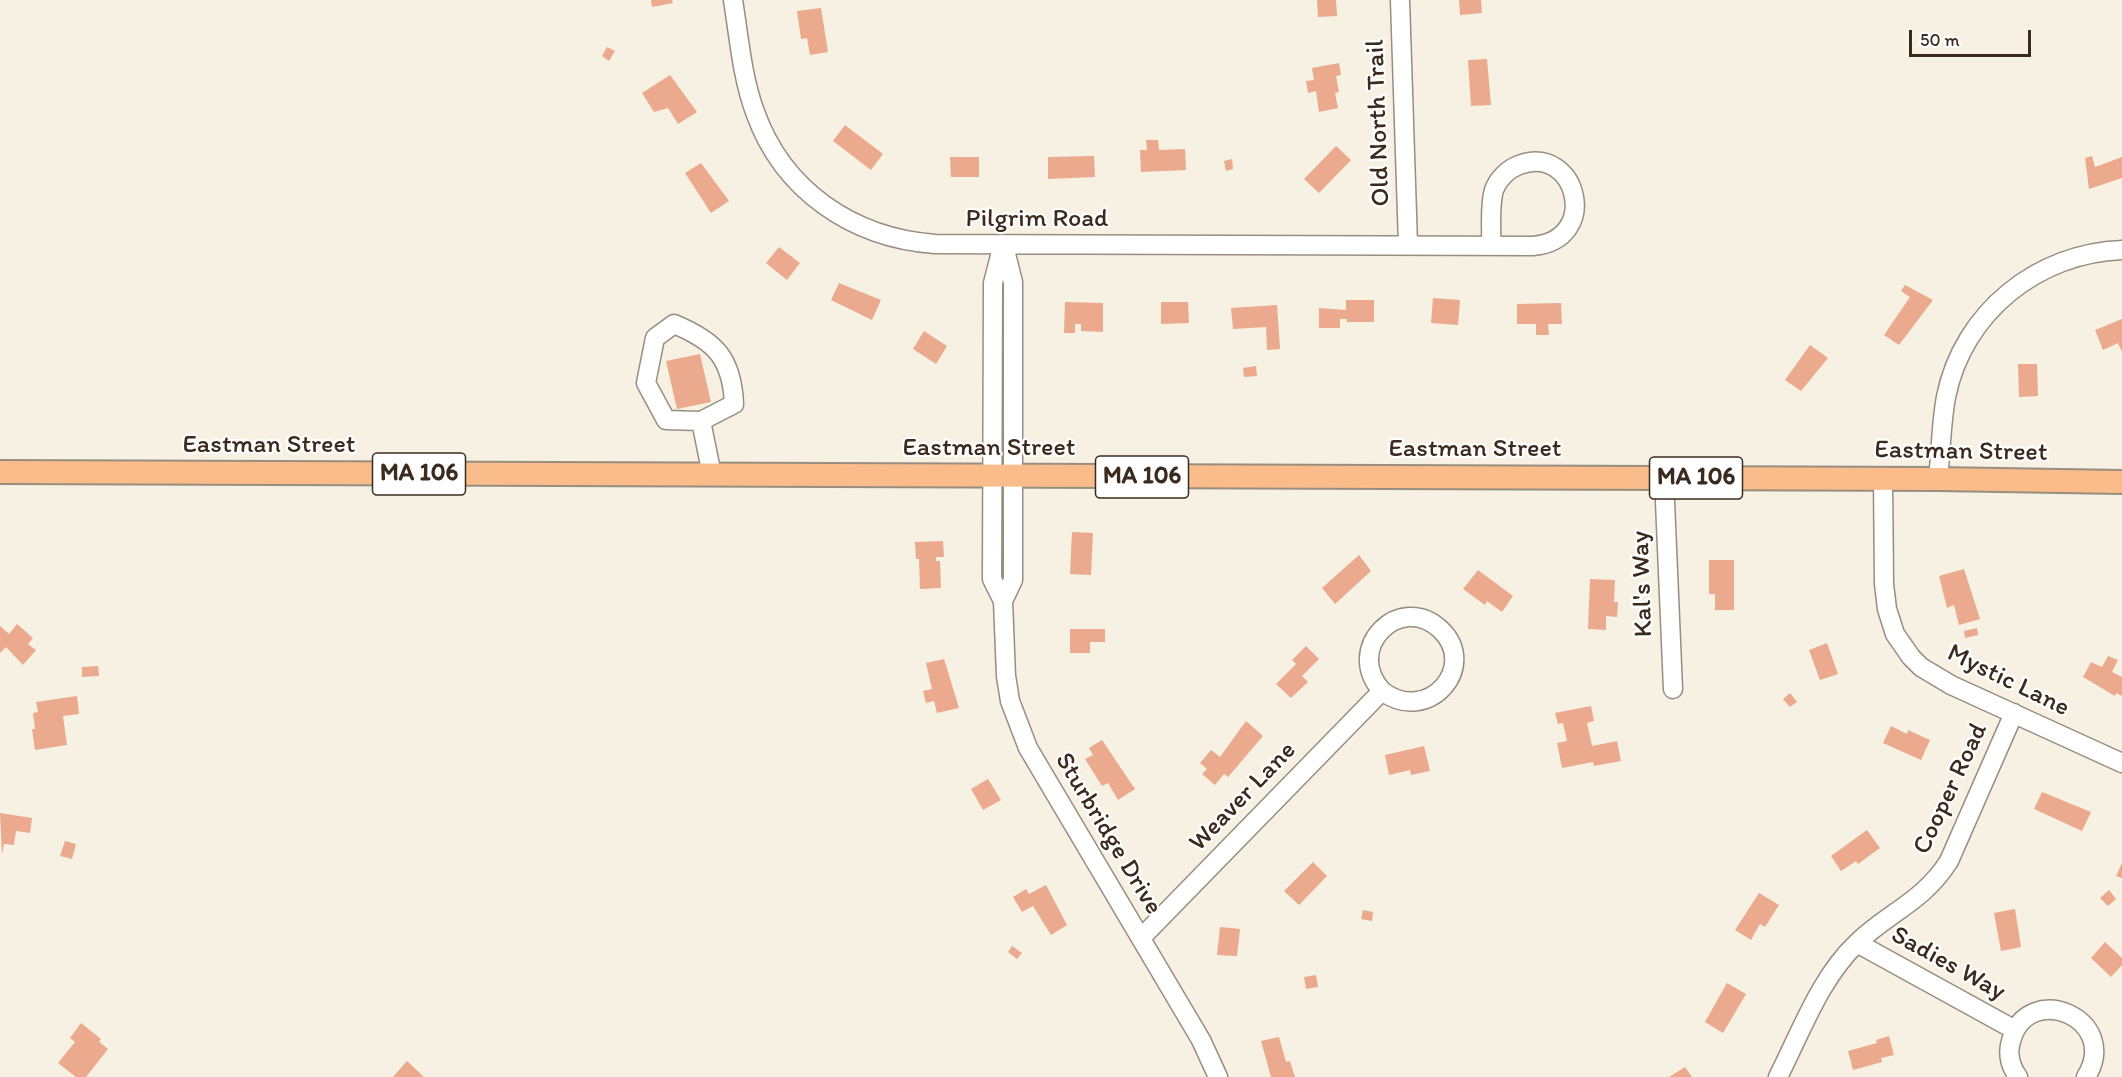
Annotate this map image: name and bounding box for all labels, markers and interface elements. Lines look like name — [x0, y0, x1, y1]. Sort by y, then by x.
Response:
scale bar — [1912, 18, 2034, 56]
text: 50 m — [1920, 29, 1960, 51]
street label: Old North Trail — [1360, 39, 1398, 207]
street label: Pilgrim Road — [966, 203, 1108, 235]
street label: Eastman Street — [182, 429, 356, 461]
street label: Eastman Street — [902, 432, 1076, 464]
street label: Eastman Street — [1388, 433, 1562, 465]
street label: Eastman Street — [1874, 435, 2048, 469]
road number: MA 106 — [372, 453, 466, 495]
road number: MA 106 — [1096, 456, 1188, 498]
road number: MA 106 — [1650, 457, 1742, 499]
street label: Kal's Way — [1626, 530, 1660, 638]
street label: Mystic Lane — [1942, 638, 2074, 724]
street label: Cooper Road — [1907, 718, 1995, 860]
street label: Weaver Lane — [1183, 736, 1303, 858]
street label: Sturbridge Drive — [1047, 747, 1169, 921]
street label: Sadies Way — [1885, 920, 2011, 1008]

